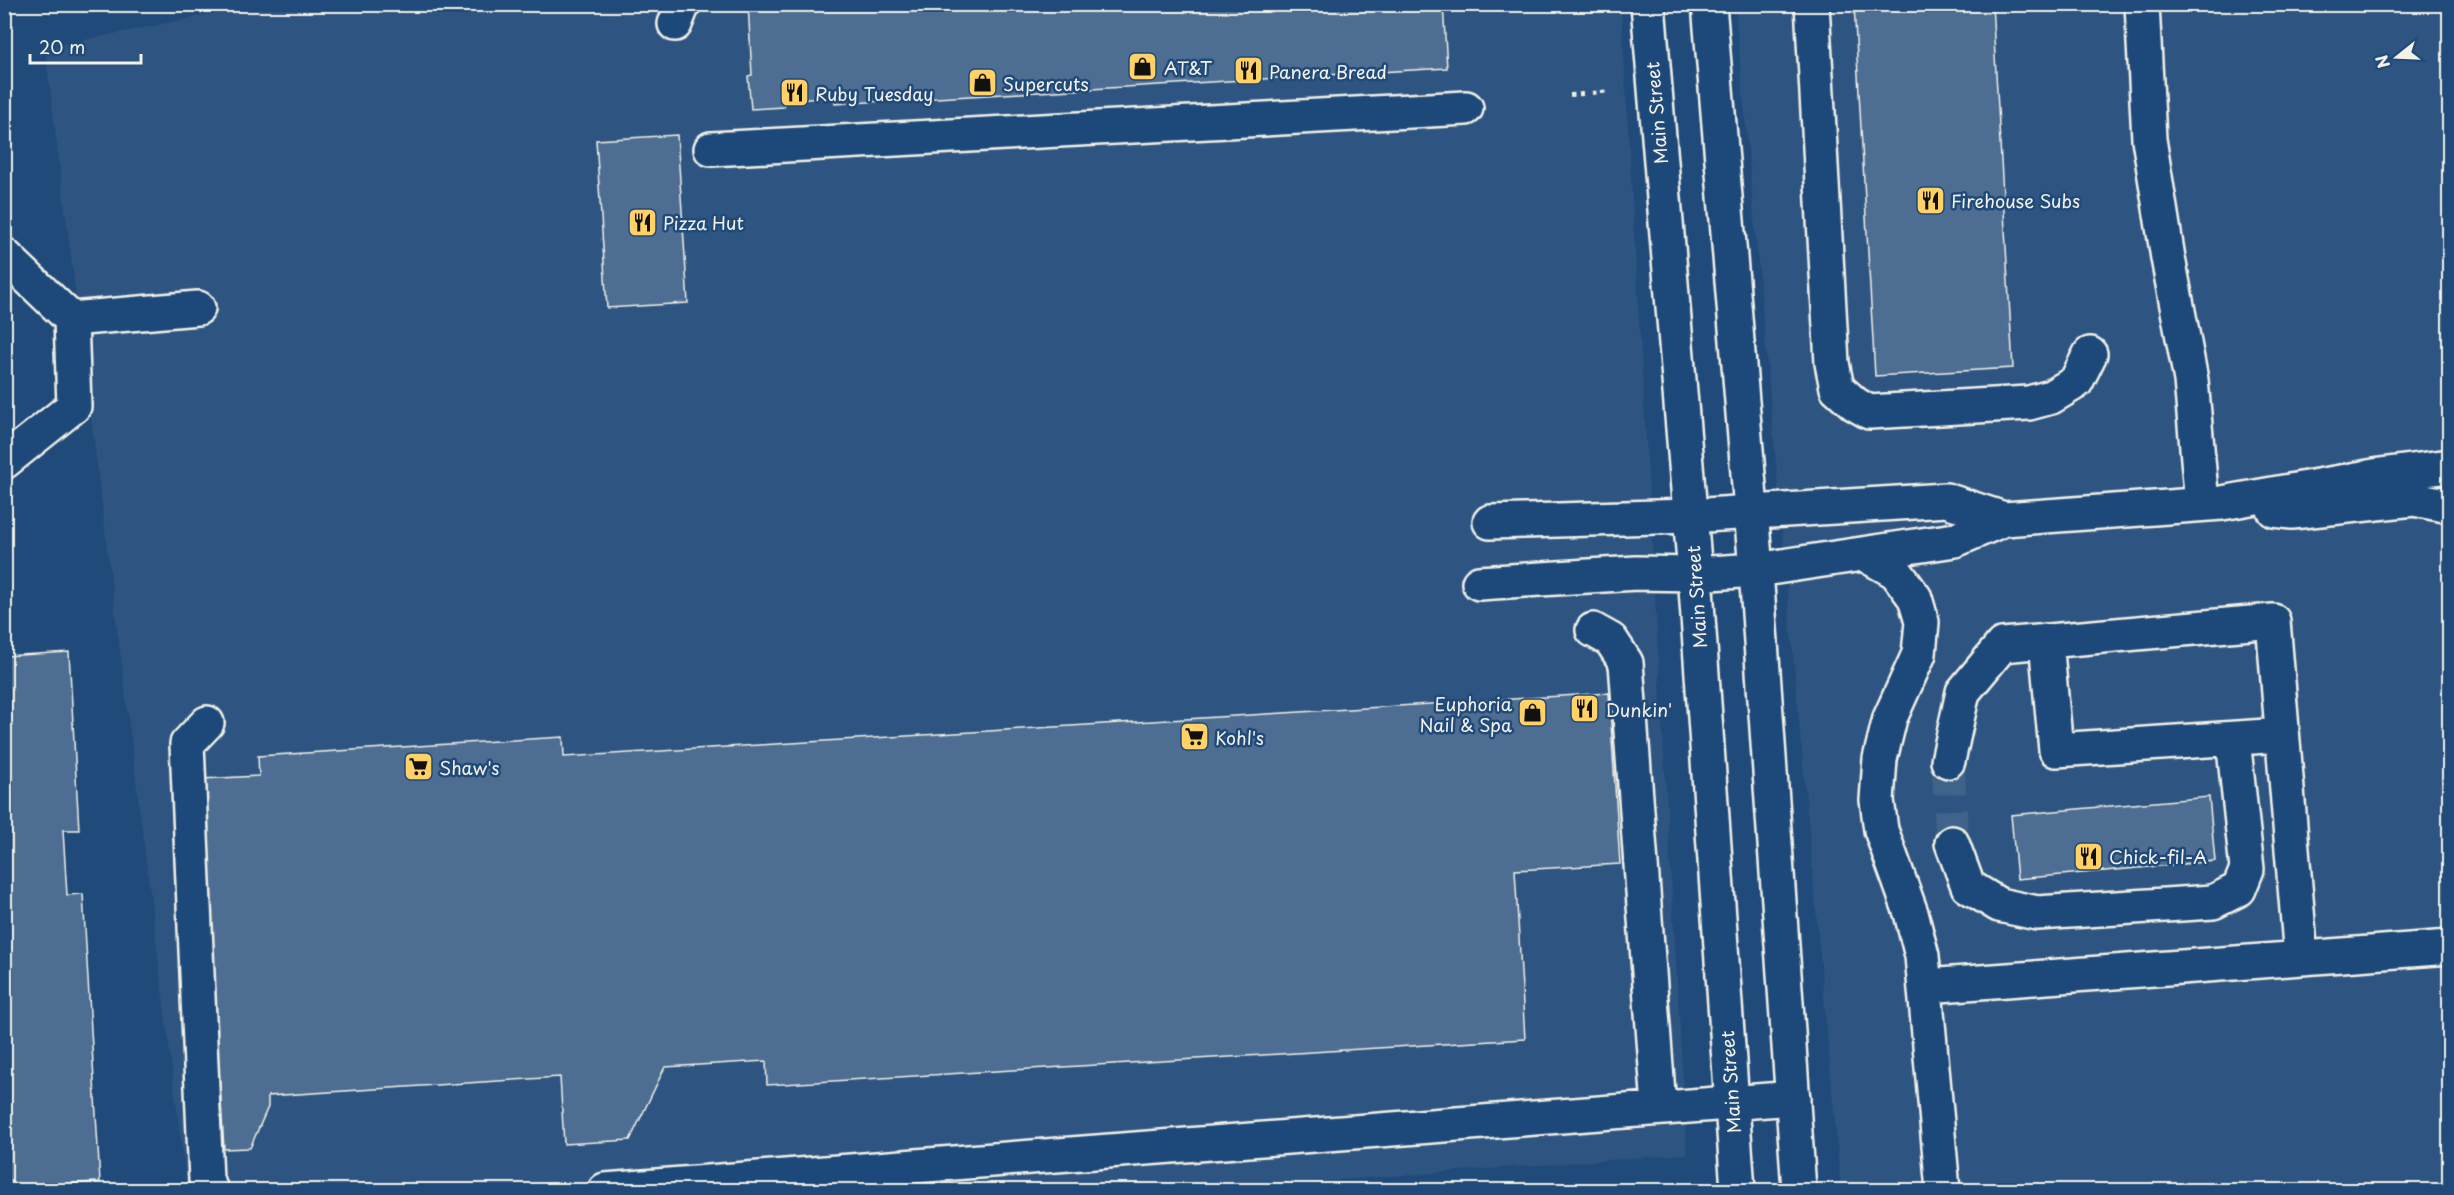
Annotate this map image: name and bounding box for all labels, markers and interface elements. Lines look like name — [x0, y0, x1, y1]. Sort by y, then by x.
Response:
scale bar — [30, 27, 141, 65]
north arrow — [2367, 27, 2427, 87]
text: 20 m — [39, 33, 85, 60]
shop icon: AT&T — [1127, 51, 1159, 83]
text: N — [2368, 52, 2395, 72]
place label: AT&T — [1164, 54, 1213, 81]
restaurant icon: Panera Bread — [1232, 55, 1264, 87]
place label: Panera Bread — [1269, 58, 1387, 85]
street label: Main Street — [1638, 61, 1674, 165]
shop icon: Supercuts — [966, 67, 998, 99]
place label: Supercuts — [1003, 70, 1089, 97]
restaurant icon: Ruby Tuesday — [778, 77, 810, 109]
place label: Ruby Tuesday — [815, 80, 934, 107]
restaurant icon: Firehouse Subs — [1914, 184, 1946, 216]
place label: Firehouse Subs — [1951, 187, 2080, 214]
restaurant icon: Pizza Hut — [626, 206, 658, 238]
place label: Pizza Hut — [663, 209, 744, 236]
street label: Main Street — [1679, 545, 1713, 649]
place label: Euphoria Nail & Spa — [1419, 690, 1513, 738]
restaurant icon: Dunkin' — [1569, 693, 1601, 725]
place label: Dunkin' — [1606, 696, 1672, 723]
shop icon: Euphoria Nail & Spa — [1517, 697, 1549, 729]
supermarket icon: Kohl's — [1178, 721, 1210, 753]
place label: Kohl's — [1215, 724, 1264, 751]
supermarket icon: Shaw's — [402, 751, 434, 783]
place label: Shaw's — [439, 754, 499, 781]
restaurant icon: Chick-fil-A — [2072, 840, 2104, 872]
place label: Chick-fil-A — [2109, 843, 2207, 870]
street label: Main Street — [1713, 1030, 1747, 1134]

